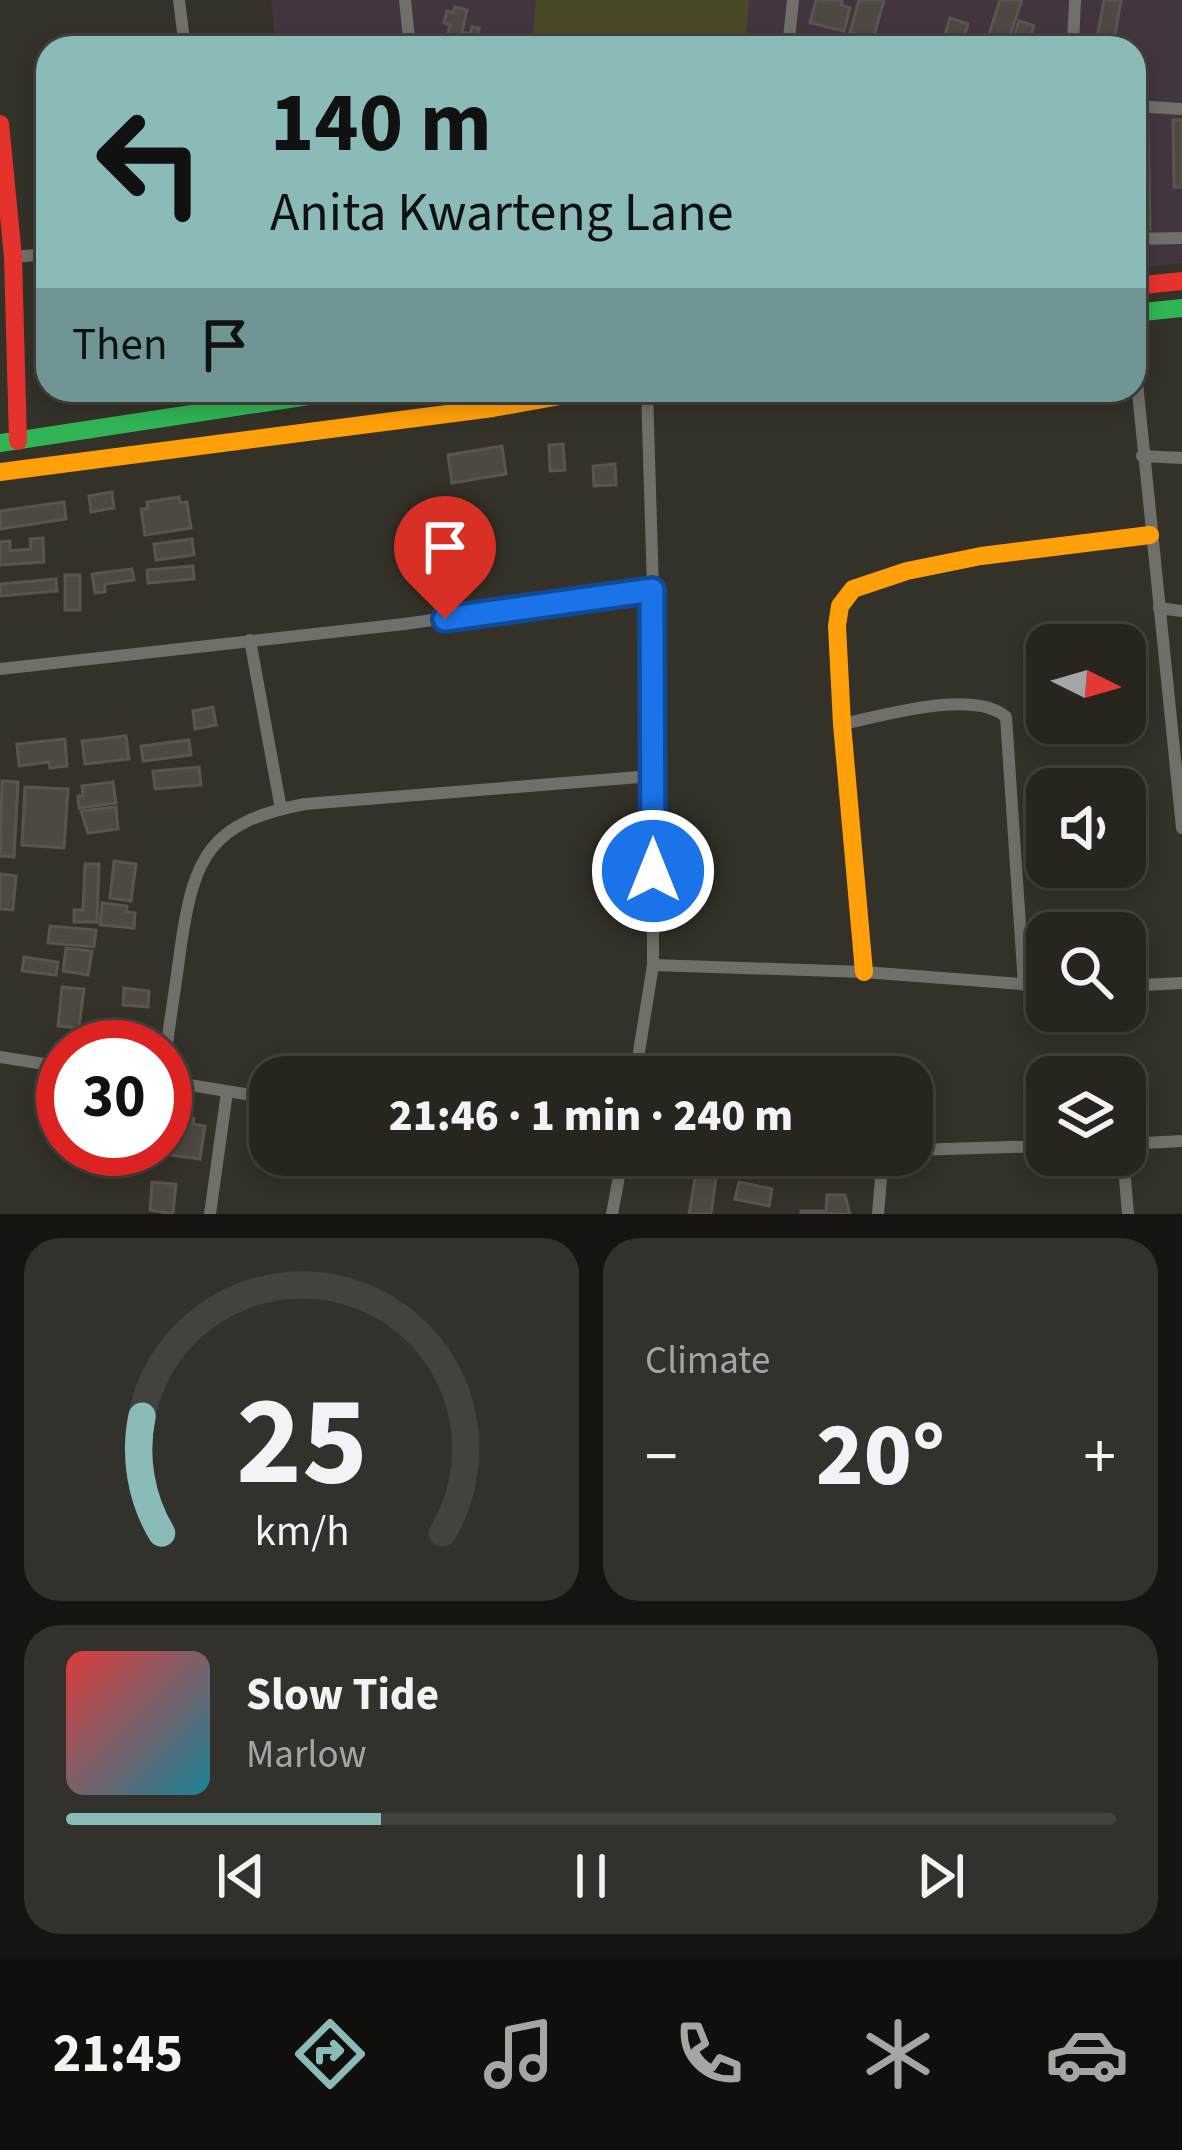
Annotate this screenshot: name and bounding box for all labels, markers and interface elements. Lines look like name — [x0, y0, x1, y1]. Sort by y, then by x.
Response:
text: 140 m — [270, 64, 492, 184]
icon: left — [72, 84, 228, 240]
text: Anita Kwarteng Lane — [270, 175, 734, 252]
icon: arrive — [192, 312, 258, 378]
text: Then — [72, 313, 168, 377]
pin — [394, 496, 496, 619]
icon: arrive — [412, 514, 478, 580]
north arrow — [1026, 624, 1146, 744]
map controls — [1026, 624, 1146, 1176]
button: sound — [1026, 768, 1146, 888]
position arrow — [590, 808, 716, 934]
button: search — [1026, 912, 1146, 1032]
speed limit sign: 30 — [36, 1020, 192, 1176]
button: layers — [1026, 1056, 1146, 1176]
text: 21:46 · 1 min · 240 m — [389, 1084, 793, 1148]
text: Climate — [645, 1333, 770, 1389]
text: 25 — [236, 1354, 367, 1532]
text: 20° — [816, 1392, 945, 1520]
text: − — [645, 1410, 678, 1504]
text: + — [1083, 1410, 1116, 1504]
text: km/h — [254, 1500, 349, 1561]
text: Slow Tide — [246, 1663, 439, 1727]
text: Marlow — [246, 1727, 367, 1783]
icon: previous — [208, 1843, 274, 1909]
icon: pause — [558, 1843, 624, 1909]
icon: next — [908, 1843, 974, 1909]
icon: directions — [288, 2012, 372, 2096]
icon: music — [477, 2012, 561, 2096]
icon: phone — [667, 2012, 751, 2096]
icon: climate — [856, 2012, 940, 2096]
icon: car — [1045, 2012, 1129, 2096]
text: 21:45 — [53, 2016, 183, 2093]

